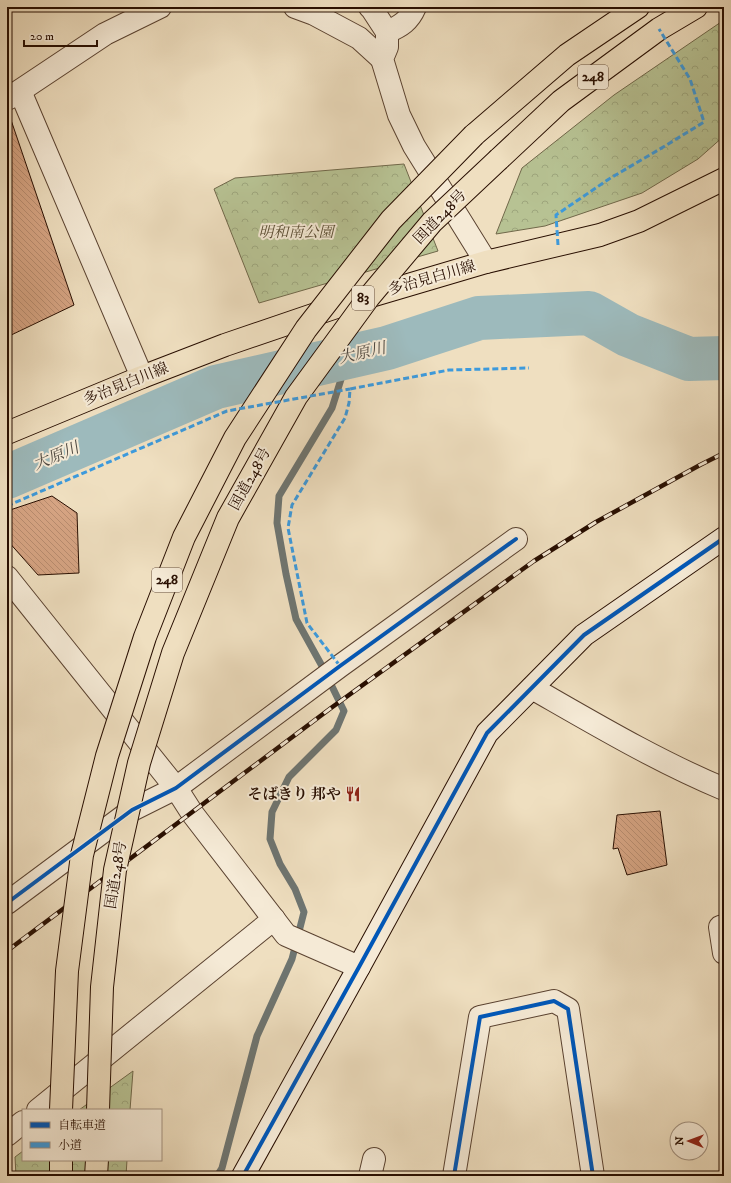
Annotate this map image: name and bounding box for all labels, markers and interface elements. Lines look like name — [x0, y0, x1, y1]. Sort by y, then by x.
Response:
scale bar — [24, 22, 97, 48]
text: 20 m — [30, 29, 54, 44]
road number: 248 — [578, 65, 608, 89]
street label: 国道248号 — [409, 186, 471, 248]
park label: 明和南公園 — [258, 223, 336, 242]
street label: 多治見白川線 — [386, 256, 478, 300]
road number: 83 — [352, 286, 374, 310]
water label: 大原川 — [336, 337, 390, 368]
street label: 多治見白川線 — [81, 358, 171, 410]
water label: 大原川 — [30, 437, 84, 475]
street label: 国道248号 — [225, 444, 275, 514]
road number: 248 — [152, 568, 182, 592]
place label: そばきり 邦や — [248, 785, 341, 804]
restaurant icon: そばきり 邦や — [344, 785, 362, 803]
street label: 国道248号 — [101, 840, 131, 910]
legend — [22, 1109, 162, 1161]
text: 自転車道 — [58, 1118, 106, 1133]
north arrow — [669, 1121, 709, 1161]
text: N — [673, 1136, 687, 1145]
text: 小道 — [58, 1138, 82, 1153]

